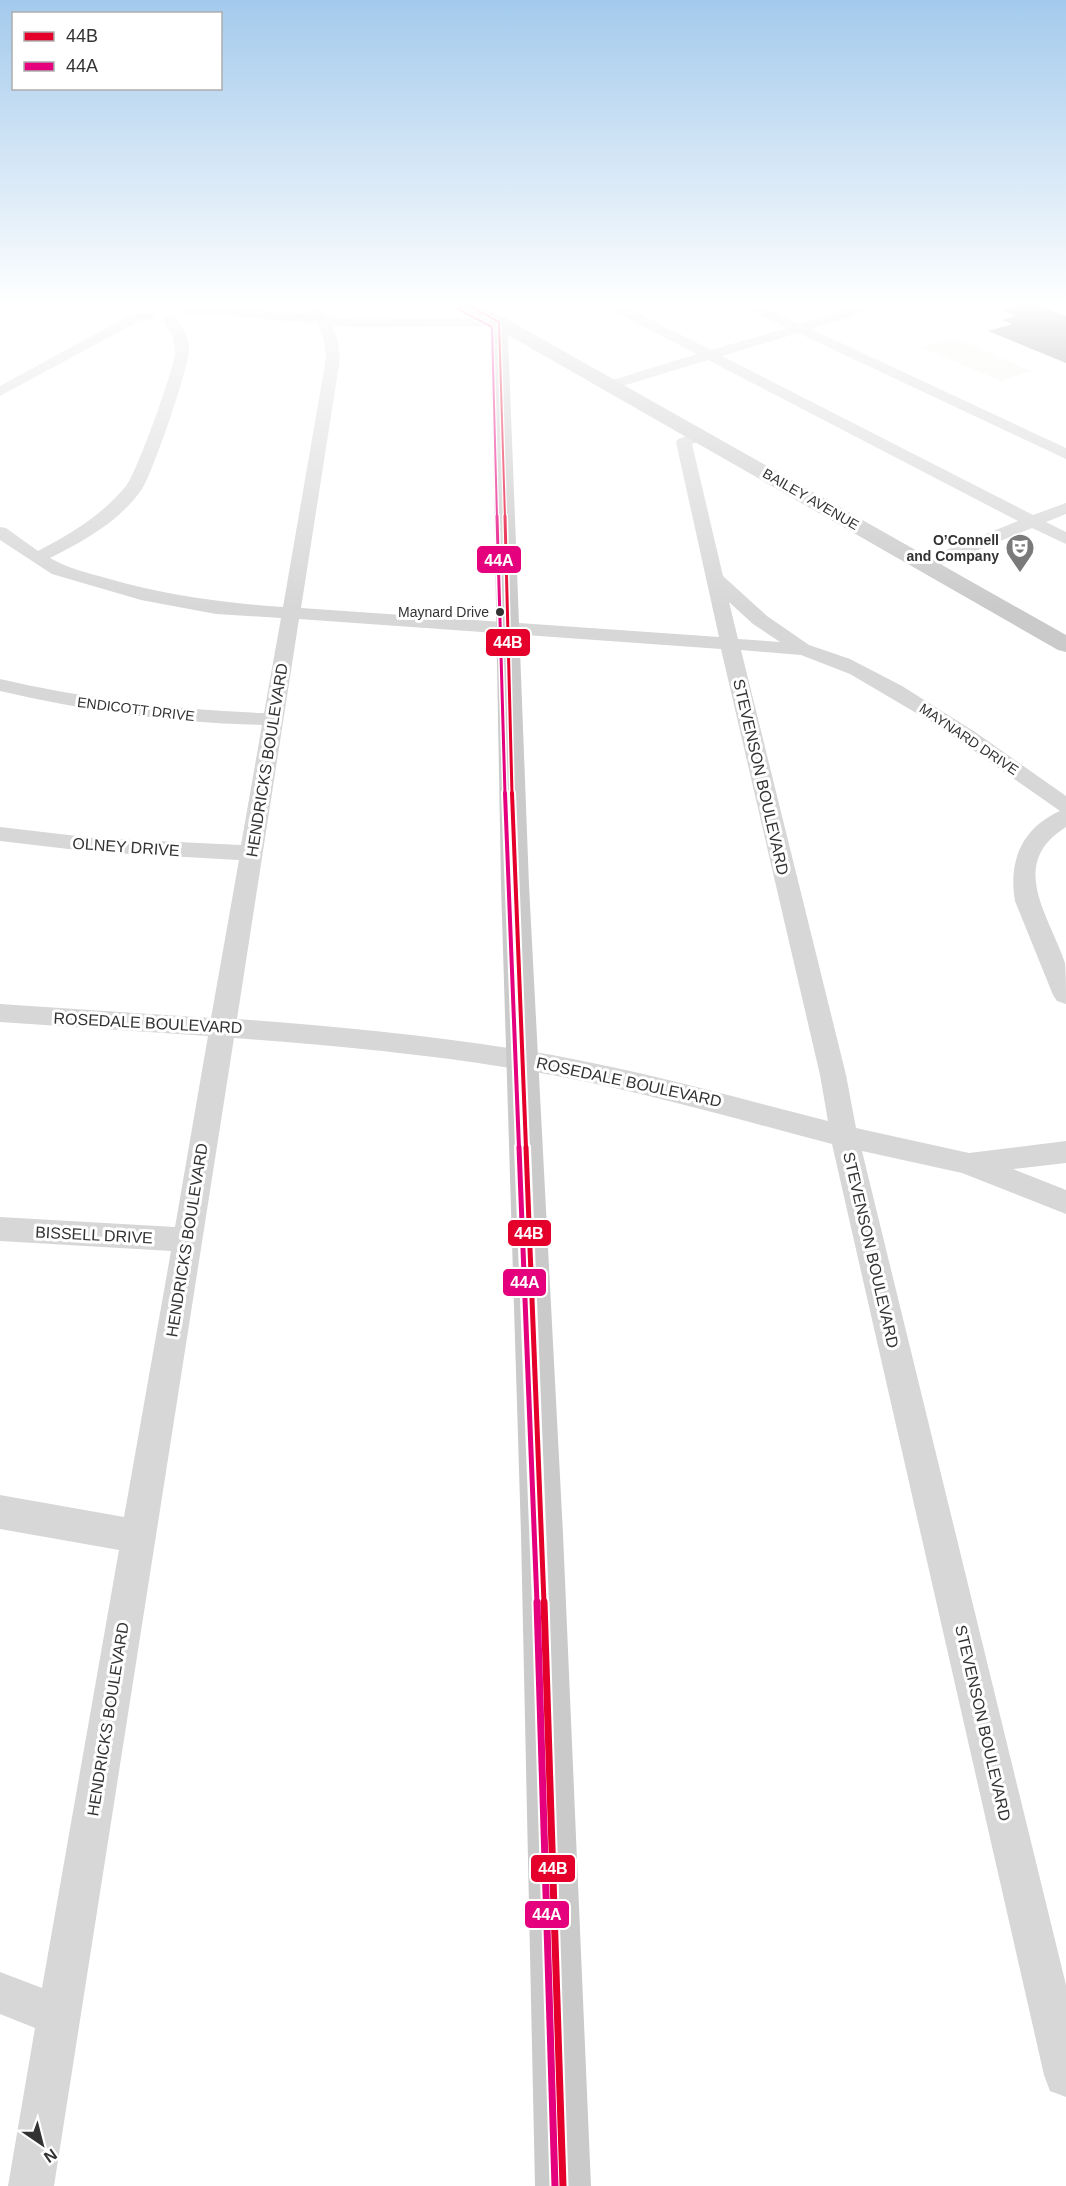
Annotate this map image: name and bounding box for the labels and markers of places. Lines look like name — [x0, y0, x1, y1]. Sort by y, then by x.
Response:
place label: O’Connell and Company — [906, 532, 999, 564]
theatre icon: O’Connell and Company — [1004, 532, 1036, 574]
place label: Maynard Drive — [398, 604, 489, 620]
marker: Maynard Drive — [494, 606, 506, 618]

